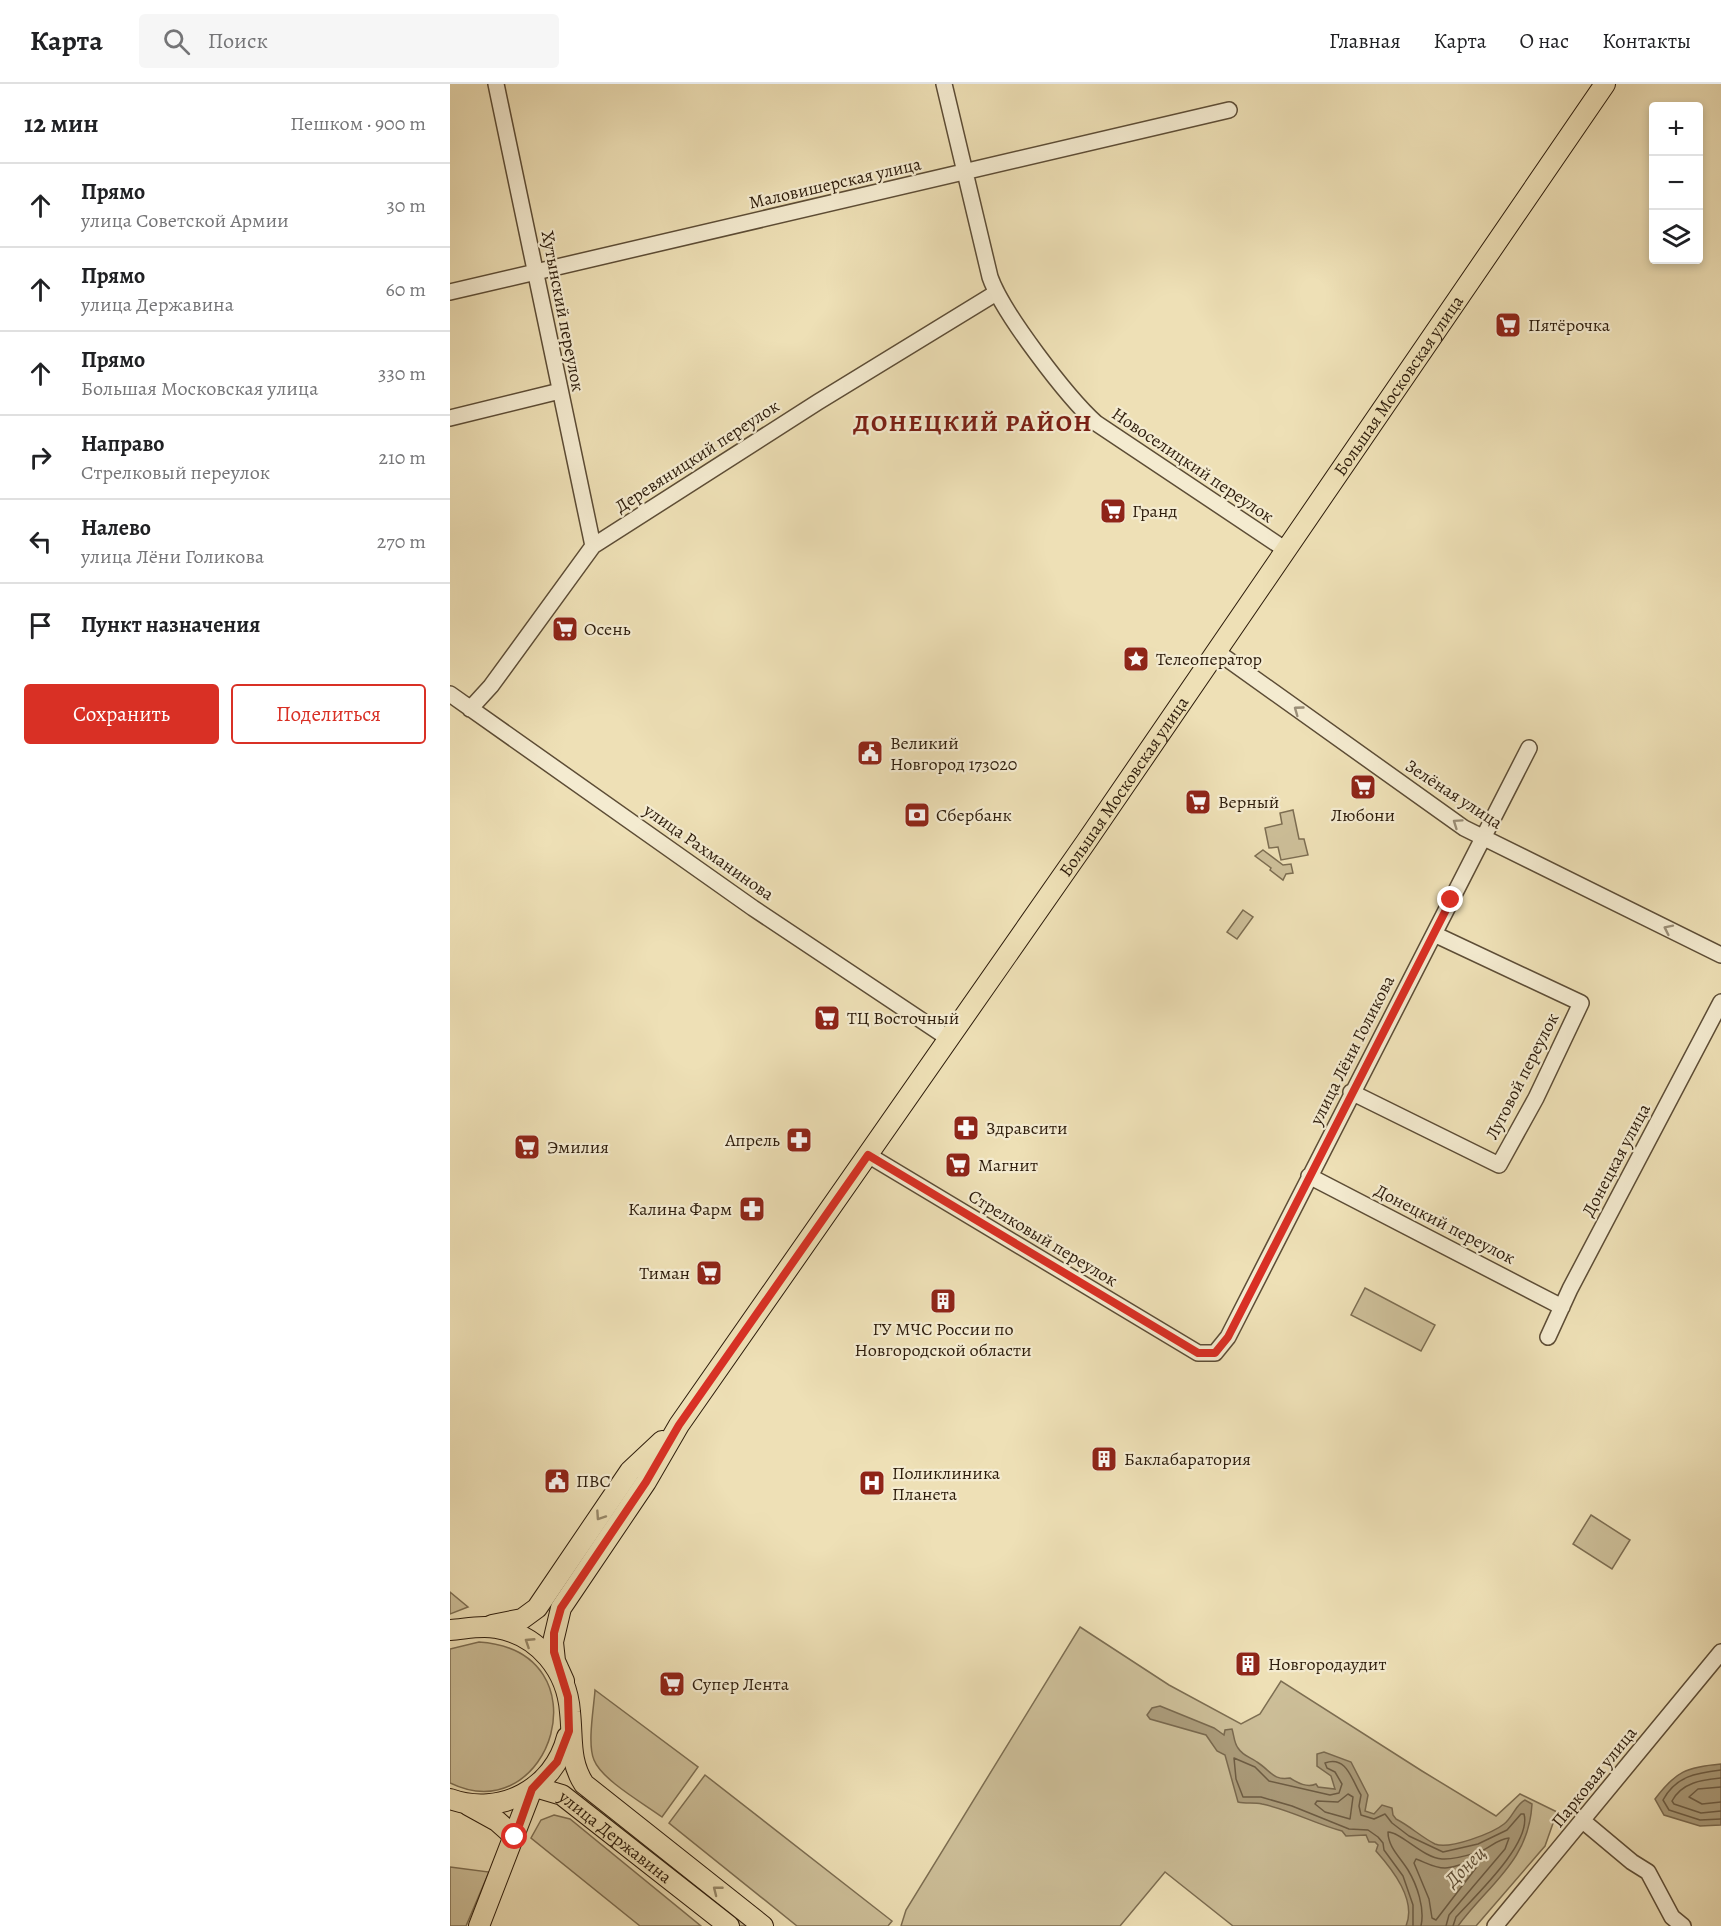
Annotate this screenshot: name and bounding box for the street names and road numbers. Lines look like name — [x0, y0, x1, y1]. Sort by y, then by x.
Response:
street label: Маловишерская улица — [746, 151, 924, 215]
street label: Хутынский переулок — [536, 229, 590, 393]
street label: Большая Московская улица — [1328, 290, 1469, 481]
street label: Деревяницкий переулок — [610, 394, 784, 518]
street label: Новоселицкий переулок — [1107, 402, 1279, 528]
street label: Большая Московская улица — [1053, 691, 1195, 881]
street label: Зелёная улица — [1401, 754, 1508, 835]
street label: улица Рахманинова — [638, 797, 780, 906]
street label: улица Лёни Голикова — [1303, 970, 1400, 1130]
street label: Луговой переулок — [1480, 1008, 1564, 1144]
street label: Донецкая улица — [1576, 1099, 1656, 1221]
street label: Донецкий переулок — [1371, 1178, 1519, 1270]
street label: Стрелковый переулок — [964, 1184, 1122, 1292]
street label: Парковая улица — [1546, 1721, 1643, 1832]
street label: улица Державина — [553, 1784, 678, 1889]

